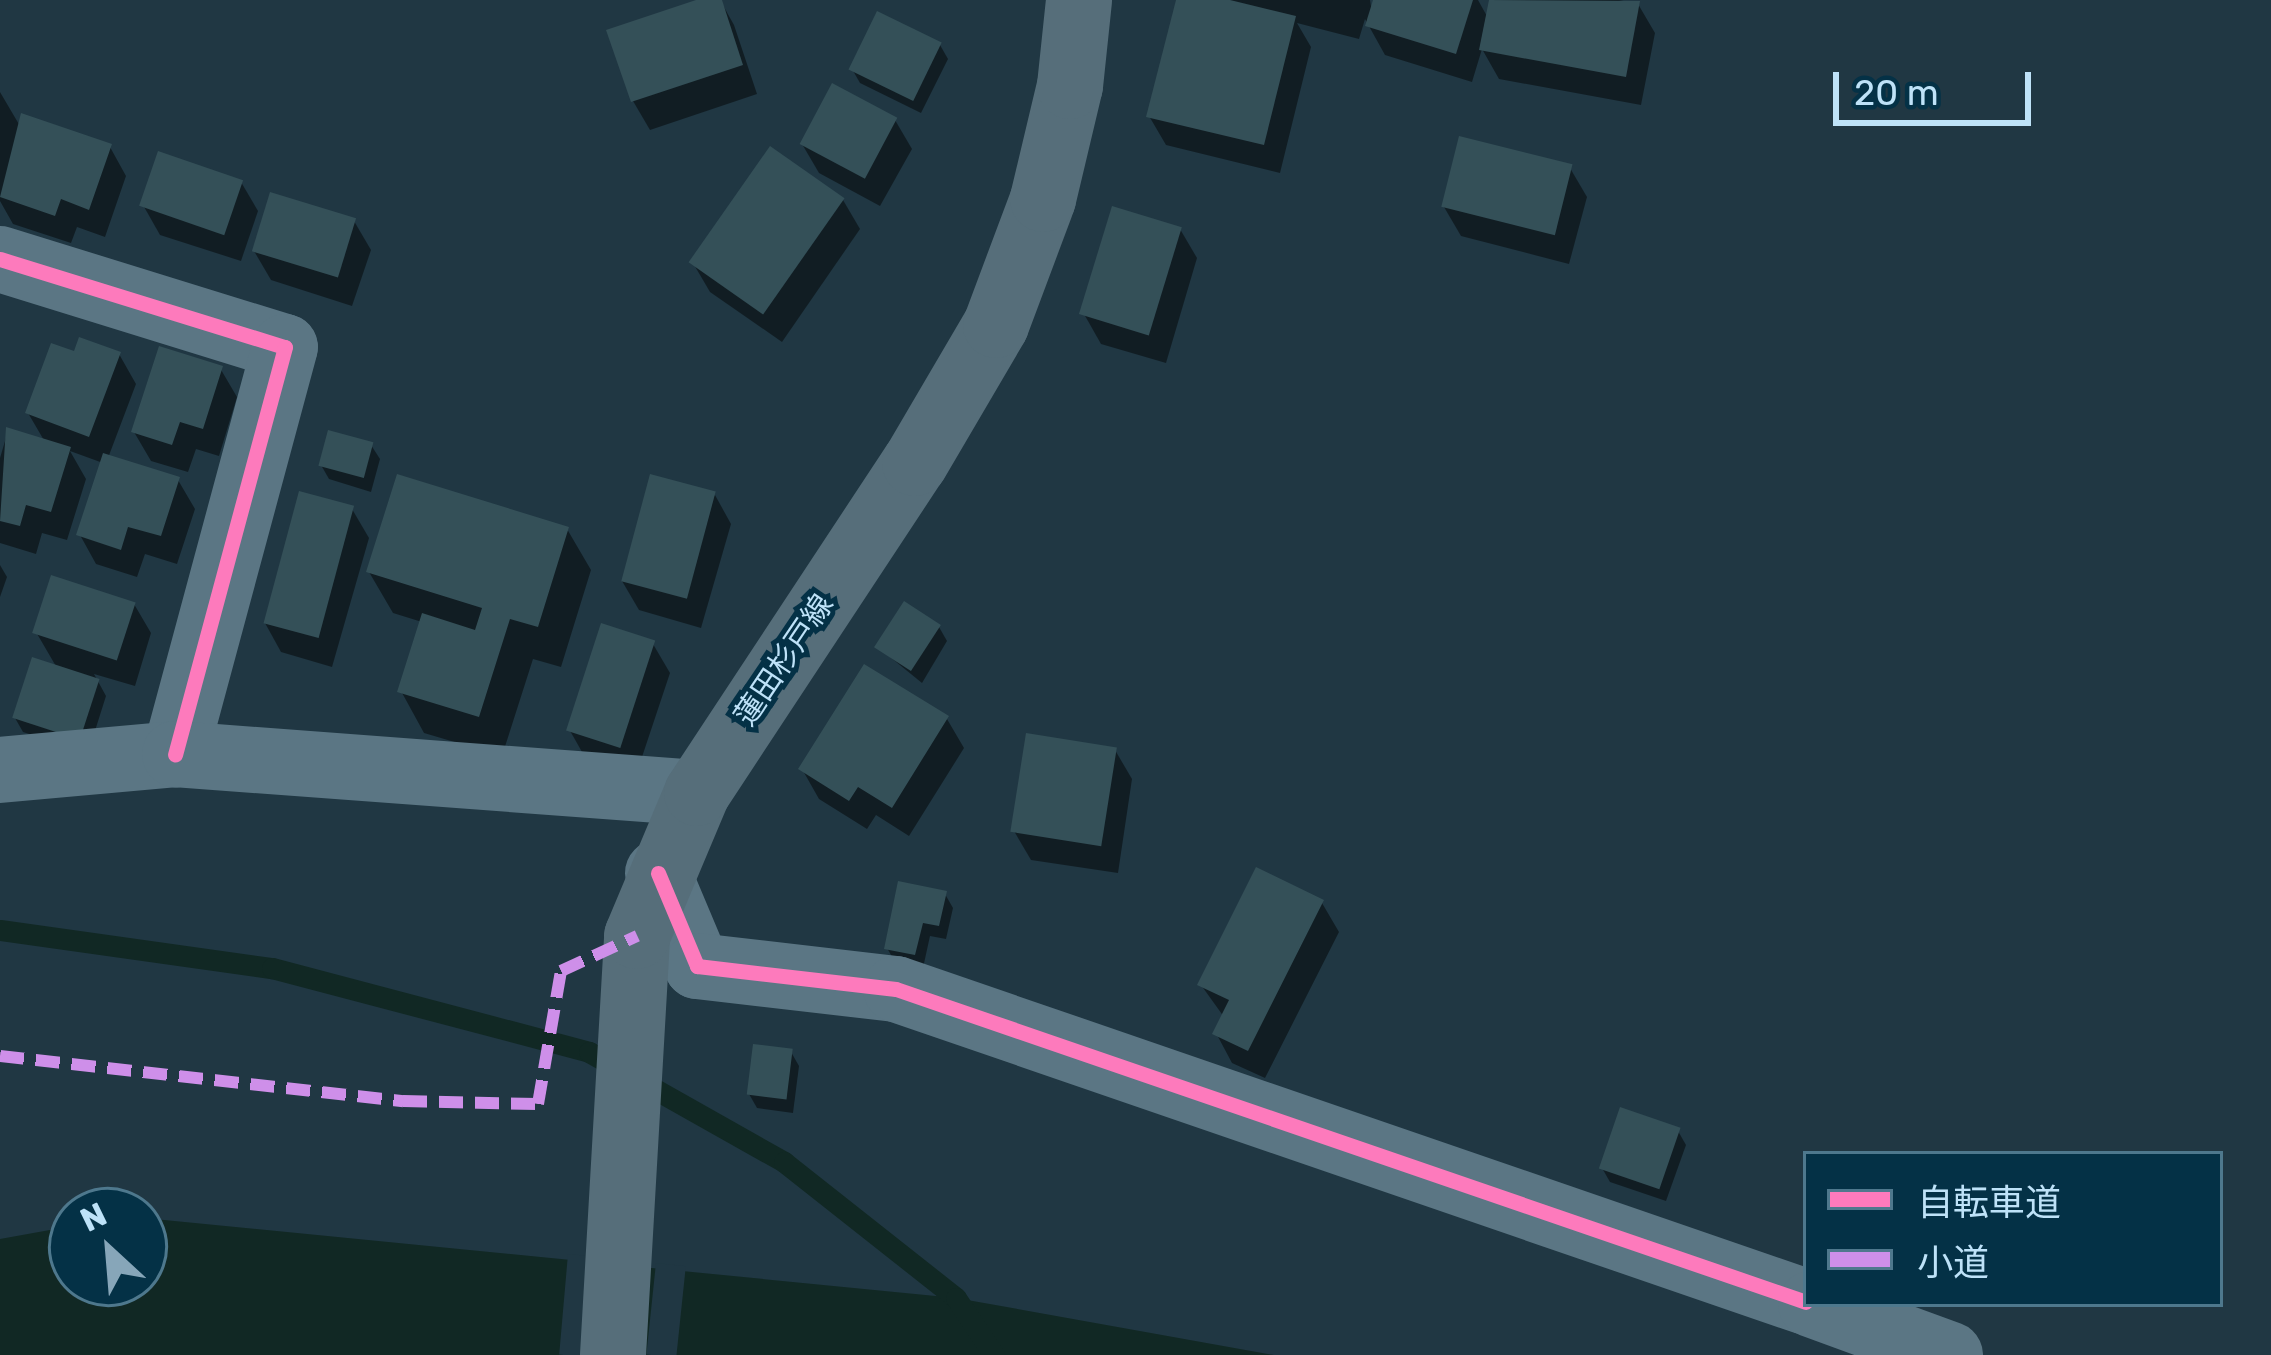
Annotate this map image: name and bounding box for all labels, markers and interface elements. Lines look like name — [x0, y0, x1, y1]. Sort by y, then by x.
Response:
scale bar — [1839, 48, 2037, 122]
text: 20 m — [1854, 71, 1939, 114]
street label: 蓮田杉戸線 — [727, 588, 841, 732]
legend — [1803, 1151, 2223, 1307]
text: 自転車道 — [1917, 1181, 2061, 1224]
north arrow — [48, 1187, 168, 1307]
text: N — [74, 1194, 113, 1240]
text: 小道 — [1917, 1241, 1989, 1284]

